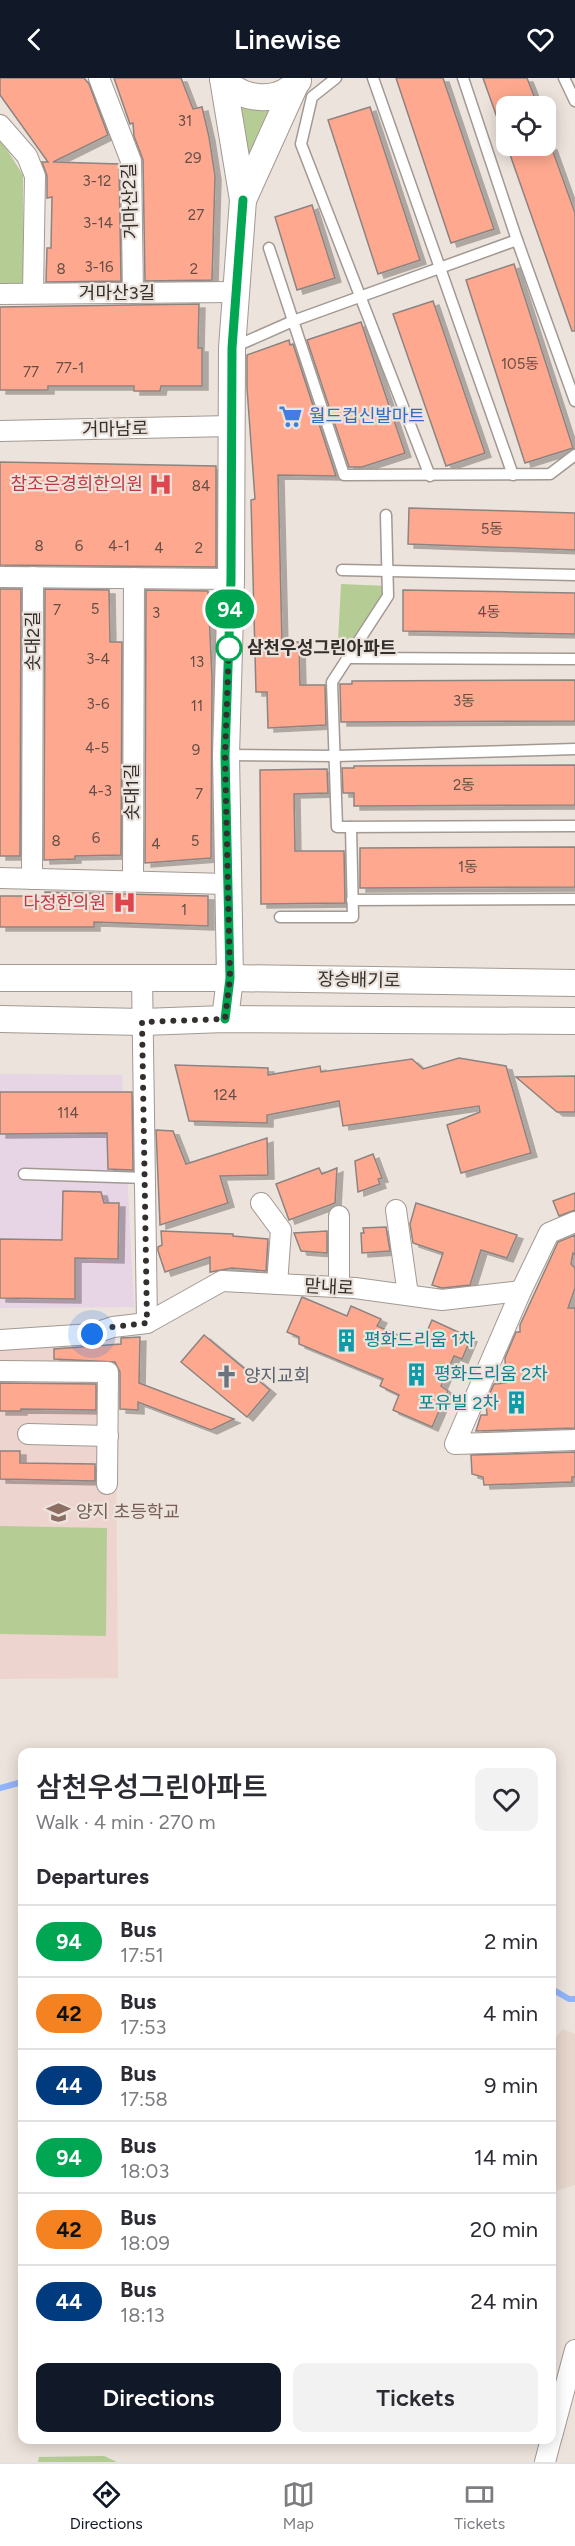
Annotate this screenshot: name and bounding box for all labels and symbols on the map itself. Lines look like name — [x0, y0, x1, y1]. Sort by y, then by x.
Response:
house number: 31 — [178, 112, 192, 130]
house number: 29 — [185, 149, 201, 167]
street label: 거마산2길 — [118, 162, 142, 240]
house number: 3-12 — [83, 172, 112, 190]
house number: 27 — [188, 206, 204, 224]
house number: 3-14 — [83, 214, 113, 232]
house number: 3-16 — [84, 258, 114, 276]
house number: 8 — [56, 260, 66, 278]
house number: 2 — [190, 260, 198, 278]
street label: 거마산3길 — [79, 282, 155, 304]
house number: 105동 — [501, 355, 539, 373]
house number: 77-1 — [56, 359, 84, 377]
house number: 77 — [23, 363, 39, 381]
supermarket icon: 월드컵신발마트 — [278, 403, 304, 429]
place label: 월드컵신발마트 — [309, 405, 425, 427]
street label: 거마남로 — [82, 417, 148, 441]
hospital icon: 참조은경희한의원 — [148, 471, 174, 497]
place label: 참조은경희한의원 — [11, 473, 143, 495]
house number: 84 — [192, 477, 210, 495]
house number: 5동 — [481, 520, 503, 538]
house number: 8 — [34, 537, 44, 555]
house number: 6 — [75, 537, 84, 555]
house number: 4-1 — [108, 537, 130, 555]
house number: 4 — [154, 539, 164, 557]
house number: 2 — [195, 539, 203, 557]
line badge: 94 — [203, 590, 257, 628]
house number: 5 — [91, 600, 99, 618]
house number: 7 — [53, 601, 61, 619]
house number: 4동 — [477, 603, 501, 621]
house number: 3 — [152, 604, 160, 622]
street label: 솟대2길 — [22, 611, 44, 671]
marker: 삼천우성그린아파트 — [216, 635, 242, 661]
place label: 삼천우성그린아파트 — [247, 637, 396, 659]
house number: 3-4 — [86, 650, 110, 668]
house number: 13 — [190, 653, 204, 671]
house number: 3동 — [453, 692, 475, 710]
house number: 3-6 — [87, 695, 110, 713]
house number: 11 — [191, 697, 203, 715]
house number: 4-5 — [85, 739, 109, 757]
house number: 9 — [192, 741, 200, 759]
street label: 솟대1길 — [121, 763, 143, 821]
house number: 2동 — [453, 776, 475, 794]
house number: 4-3 — [88, 782, 112, 800]
house number: 7 — [195, 785, 203, 803]
house number: 6 — [92, 829, 101, 847]
house number: 8 — [51, 832, 61, 850]
house number: 5 — [191, 832, 199, 850]
house number: 4 — [151, 835, 161, 853]
house number: 1동 — [458, 858, 478, 876]
hospital icon: 다정한의원 — [111, 890, 137, 916]
place label: 다정한의원 — [23, 892, 106, 914]
house number: 1 — [181, 901, 187, 919]
street label: 장승배기로 — [317, 968, 401, 992]
house number: 124 — [213, 1086, 237, 1104]
house number: 114 — [57, 1104, 79, 1122]
street label: 맏내로 — [304, 1275, 354, 1299]
your location — [77, 1319, 107, 1349]
building icon: 평화드리움 1차 — [333, 1327, 359, 1353]
place label: 평화드리움 1차 — [364, 1329, 476, 1351]
building icon: 평화드리움 2차 — [403, 1361, 429, 1387]
church icon: 양지교회 — [213, 1363, 239, 1389]
place label: 평화드리움 2차 — [434, 1363, 548, 1385]
place label: 양지교회 — [244, 1365, 310, 1387]
building icon: 포유빌 2차 — [504, 1390, 530, 1416]
place label: 포유빌 2차 — [418, 1392, 499, 1414]
school or university icon: 양지 초등학교 — [45, 1499, 71, 1525]
place label: 양지 초등학교 — [76, 1501, 180, 1523]

